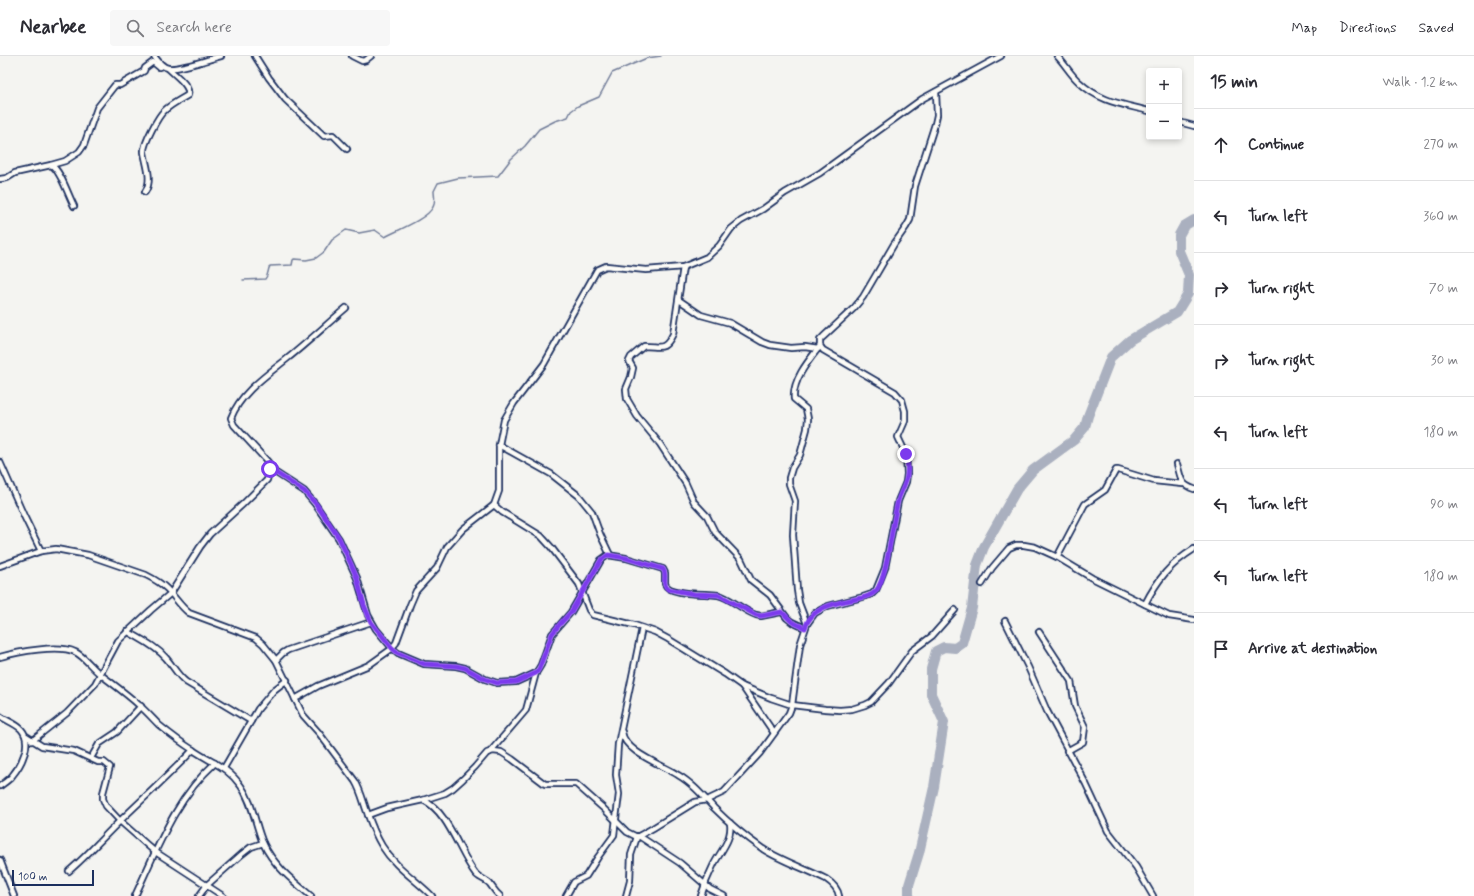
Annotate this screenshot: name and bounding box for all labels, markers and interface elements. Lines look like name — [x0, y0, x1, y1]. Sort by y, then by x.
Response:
search box — [110, 10, 390, 46]
text: Nearbee — [20, 15, 86, 40]
icon: search — [124, 17, 146, 39]
text: Search here — [156, 18, 232, 38]
text: Map — [1291, 19, 1317, 37]
text: Directions — [1339, 19, 1397, 37]
text: Saved — [1419, 19, 1454, 37]
map controls — [1146, 68, 1182, 140]
button: + — [1146, 68, 1182, 104]
text: 15 min — [1210, 71, 1258, 93]
text: Walk · 1.2 km — [1383, 74, 1458, 91]
button: − — [1146, 104, 1182, 140]
icon: ahead — [1210, 134, 1232, 156]
text: Continue — [1248, 135, 1304, 155]
text: 270 m — [1423, 136, 1458, 153]
icon: left — [1210, 206, 1232, 228]
text: Turn left — [1248, 207, 1308, 227]
text: 360 m — [1423, 208, 1458, 225]
icon: right — [1210, 278, 1232, 300]
text: Turn right — [1248, 279, 1315, 299]
text: 70 m — [1429, 280, 1458, 297]
icon: right — [1210, 350, 1232, 372]
text: Turn right — [1248, 351, 1315, 371]
text: 30 m — [1431, 352, 1458, 369]
icon: left — [1210, 422, 1232, 444]
text: Turn left — [1248, 423, 1308, 443]
text: 180 m — [1423, 424, 1458, 441]
route end — [897, 445, 915, 463]
route start — [261, 460, 279, 478]
icon: left — [1210, 494, 1232, 516]
text: Turn left — [1248, 495, 1308, 515]
text: 90 m — [1430, 496, 1458, 513]
icon: left — [1210, 566, 1232, 588]
text: Turn left — [1248, 567, 1308, 587]
text: 180 m — [1423, 568, 1458, 585]
icon: arrive — [1210, 638, 1232, 660]
text: Arrive at destination — [1248, 639, 1377, 659]
scale bar — [12, 868, 94, 887]
text: 100 m — [18, 870, 48, 884]

